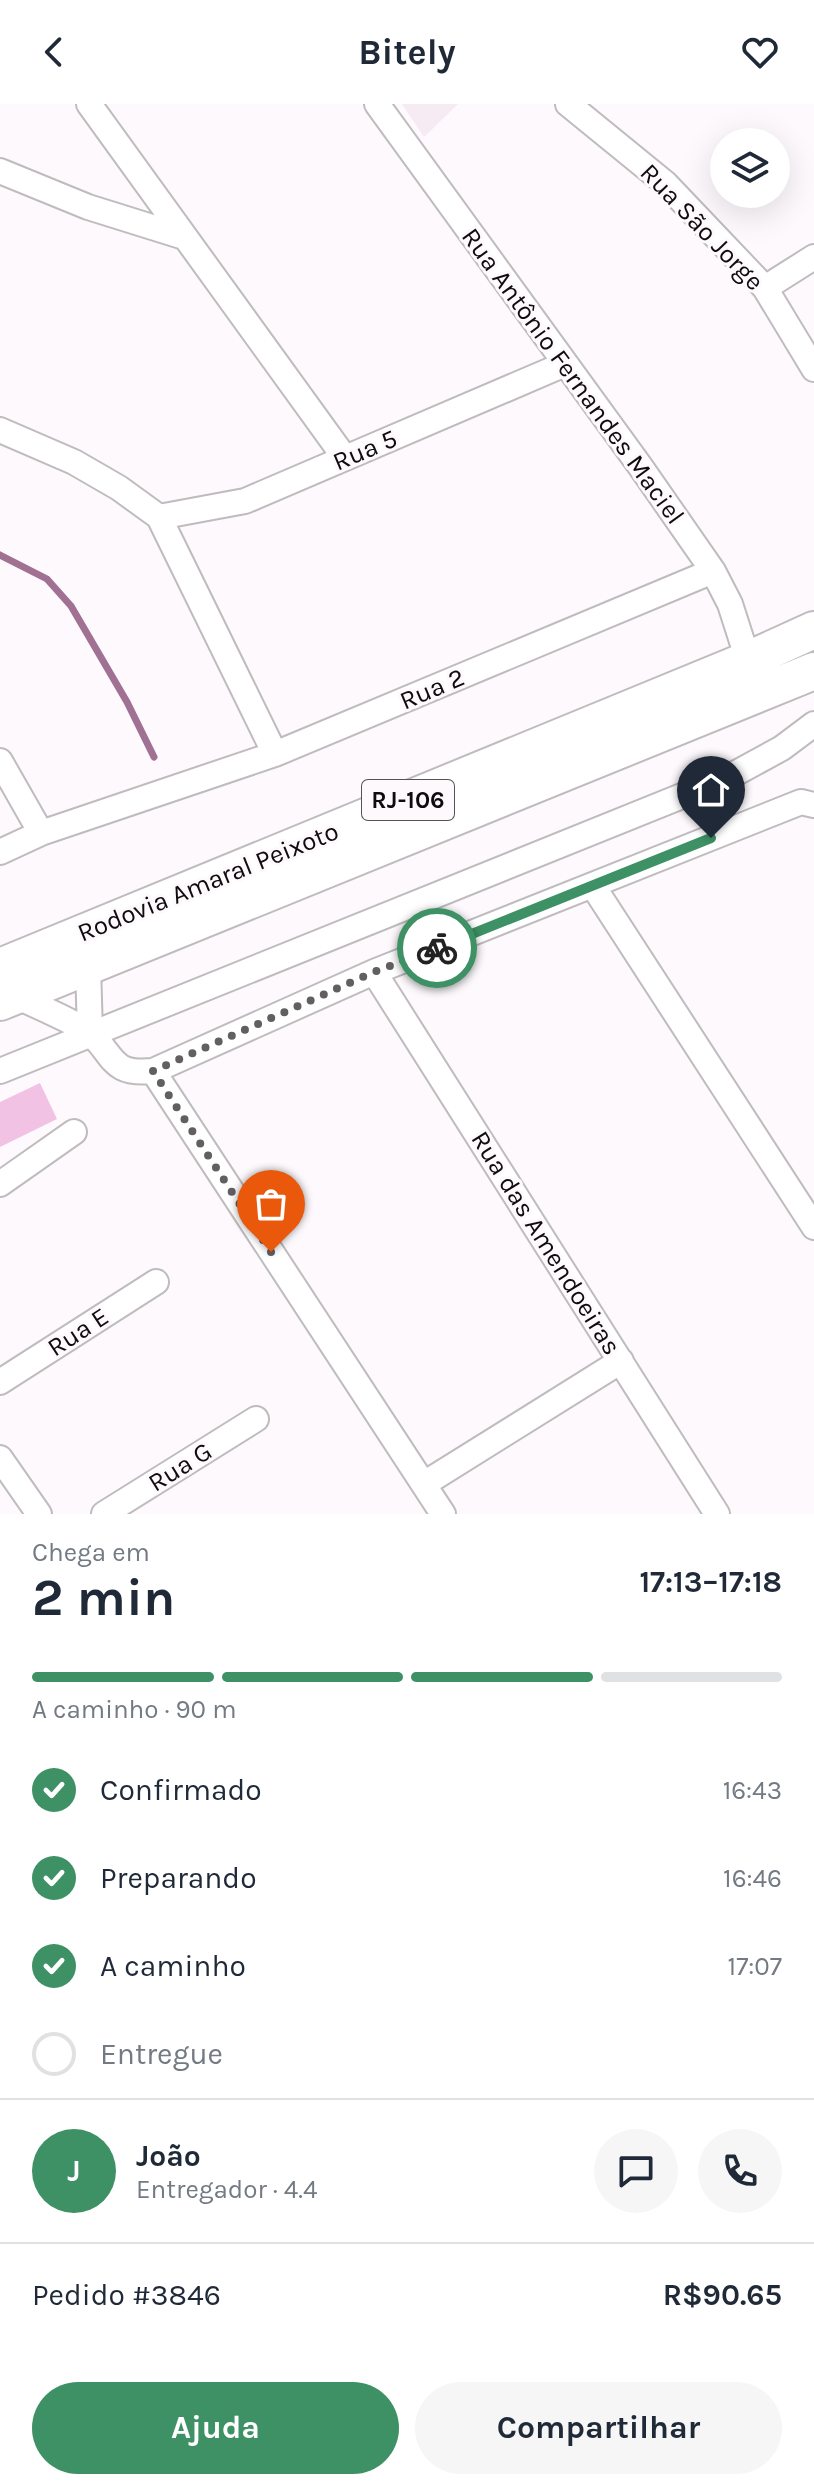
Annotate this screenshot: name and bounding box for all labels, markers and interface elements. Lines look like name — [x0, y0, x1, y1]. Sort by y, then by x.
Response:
icon: back — [32, 30, 76, 74]
icon: heart — [738, 30, 782, 74]
text: Bitely — [358, 31, 456, 73]
map controls — [710, 128, 790, 208]
button: layers — [710, 128, 790, 208]
street label: Rua São Jorge — [634, 157, 770, 297]
street label: Rua Antônio Fernandes Maciel — [455, 222, 691, 530]
street label: Rua 5 — [328, 423, 402, 477]
street label: Rua 2 — [395, 662, 469, 716]
pin — [677, 756, 745, 838]
icon: home — [689, 768, 733, 812]
road number: RJ-106 — [362, 780, 454, 820]
street label: Rodovia Amaral Peixoto — [73, 815, 343, 949]
courier — [397, 908, 477, 988]
icon: bike — [415, 926, 459, 970]
street label: Rua das Amendoeiras — [464, 1125, 628, 1361]
pin — [237, 1170, 305, 1252]
icon: bag — [249, 1182, 293, 1226]
street label: Rua E — [42, 1301, 114, 1363]
street label: Rua G — [143, 1436, 217, 1498]
text: Chega em — [32, 1537, 150, 1568]
text: 17:13–17:18 — [639, 1564, 782, 1600]
text: 2 min — [32, 1567, 175, 1628]
text: A caminho · 90 m — [32, 1694, 237, 1725]
icon: check — [32, 1768, 76, 1812]
text: Confirmado — [100, 1772, 262, 1808]
text: 16:43 — [723, 1775, 782, 1806]
icon: check — [32, 1856, 76, 1900]
text: Preparando — [100, 1860, 257, 1896]
text: 16:46 — [723, 1863, 782, 1894]
icon: check — [32, 1944, 76, 1988]
text: A caminho — [100, 1948, 246, 1984]
text: 17:07 — [728, 1951, 782, 1982]
text: Entregue — [100, 2036, 223, 2072]
button: chat — [594, 2129, 678, 2213]
button: phone — [698, 2129, 782, 2213]
text: João — [136, 2138, 201, 2174]
text: J — [67, 2153, 81, 2189]
text: Entregador · 4.4 — [136, 2174, 318, 2205]
text: Pedido #3846 — [32, 2277, 221, 2313]
text: R$90.65 — [663, 2277, 782, 2313]
button: Ajuda — [32, 2382, 399, 2474]
button: Compartilhar — [415, 2382, 782, 2474]

